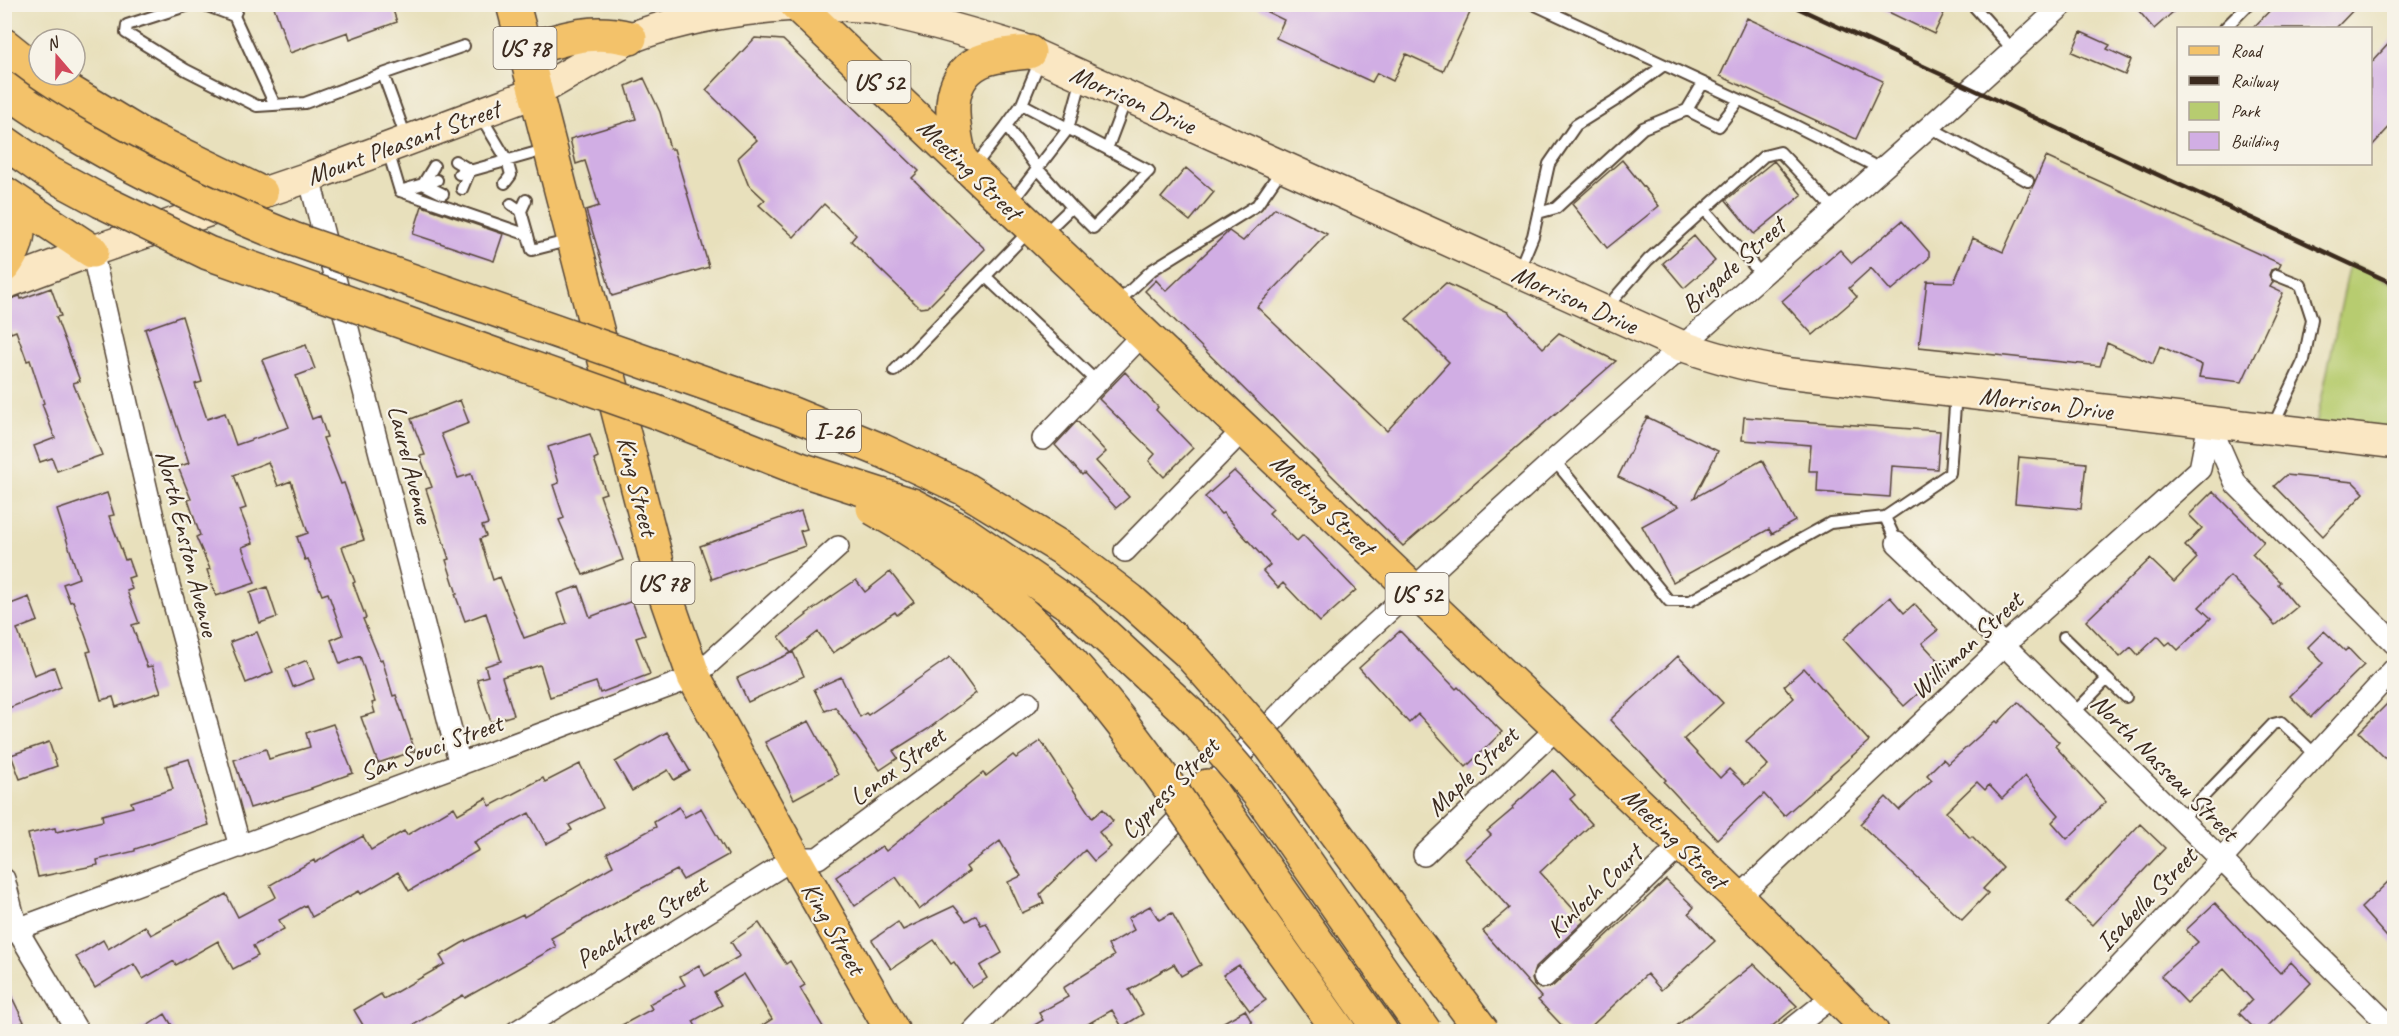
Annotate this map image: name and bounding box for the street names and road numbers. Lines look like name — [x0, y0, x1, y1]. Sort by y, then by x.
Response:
road number: US 78 — [494, 27, 556, 69]
street label: Morrison Drive — [1065, 57, 1202, 142]
road number: US 52 — [848, 61, 910, 103]
street label: Mount Pleasant Street — [302, 91, 507, 193]
street label: Meeting Street — [910, 111, 1031, 230]
street label: Brigade Street — [1674, 208, 1795, 321]
street label: Morrison Drive — [1507, 257, 1644, 342]
street label: Morrison Drive — [1978, 379, 2116, 428]
street label: Laurel Avenue — [380, 402, 441, 528]
road number: I-26 — [807, 410, 861, 452]
street label: King Street — [609, 433, 666, 542]
street label: Meeting Street — [1263, 446, 1384, 565]
street label: North Enston Avenue — [148, 447, 227, 642]
road number: US 78 — [632, 562, 694, 604]
road number: US 52 — [1386, 573, 1448, 615]
street label: Williiman Street — [1903, 583, 2032, 706]
street label: North Nasseau Street — [2084, 687, 2247, 850]
street label: San Souci Street — [355, 706, 509, 788]
street label: Lenox Street — [843, 718, 954, 813]
street label: Maple Street — [1419, 718, 1527, 823]
street label: Cypress Street — [1113, 729, 1228, 846]
street label: Meeting Street — [1615, 780, 1736, 899]
street label: Kinloch Court — [1540, 835, 1652, 945]
street label: Isabella Street — [2089, 839, 2206, 958]
street label: Peachtree Street — [569, 868, 715, 976]
street label: King Street — [794, 876, 874, 982]

